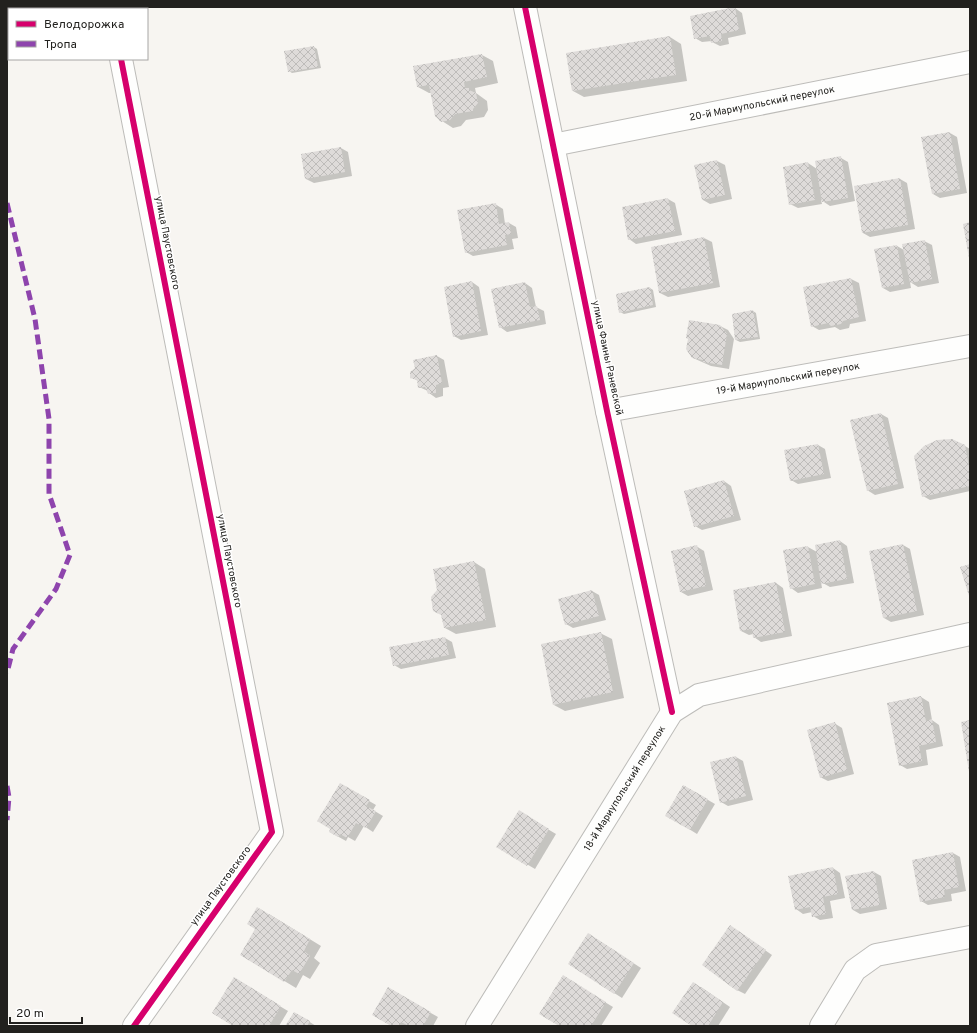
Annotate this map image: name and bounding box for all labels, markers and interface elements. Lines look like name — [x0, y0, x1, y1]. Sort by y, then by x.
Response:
legend — [8, 8, 148, 60]
text: Велодорожка — [44, 17, 124, 33]
text: Тропа — [44, 37, 77, 53]
street label: 20-й Мариупольский переулок — [688, 83, 836, 124]
street label: улица Паустовского — [152, 195, 183, 291]
street label: улица Фаины Раневской — [588, 300, 626, 417]
street label: 19-й Мариупольский переулок — [716, 359, 861, 398]
street label: улица Паустовского — [214, 513, 245, 609]
street label: 18-й Мариупольский переулок — [581, 723, 669, 853]
street label: улица Паустовского — [188, 843, 255, 928]
scale bar — [10, 999, 82, 1025]
text: 20 m — [16, 1006, 44, 1022]

